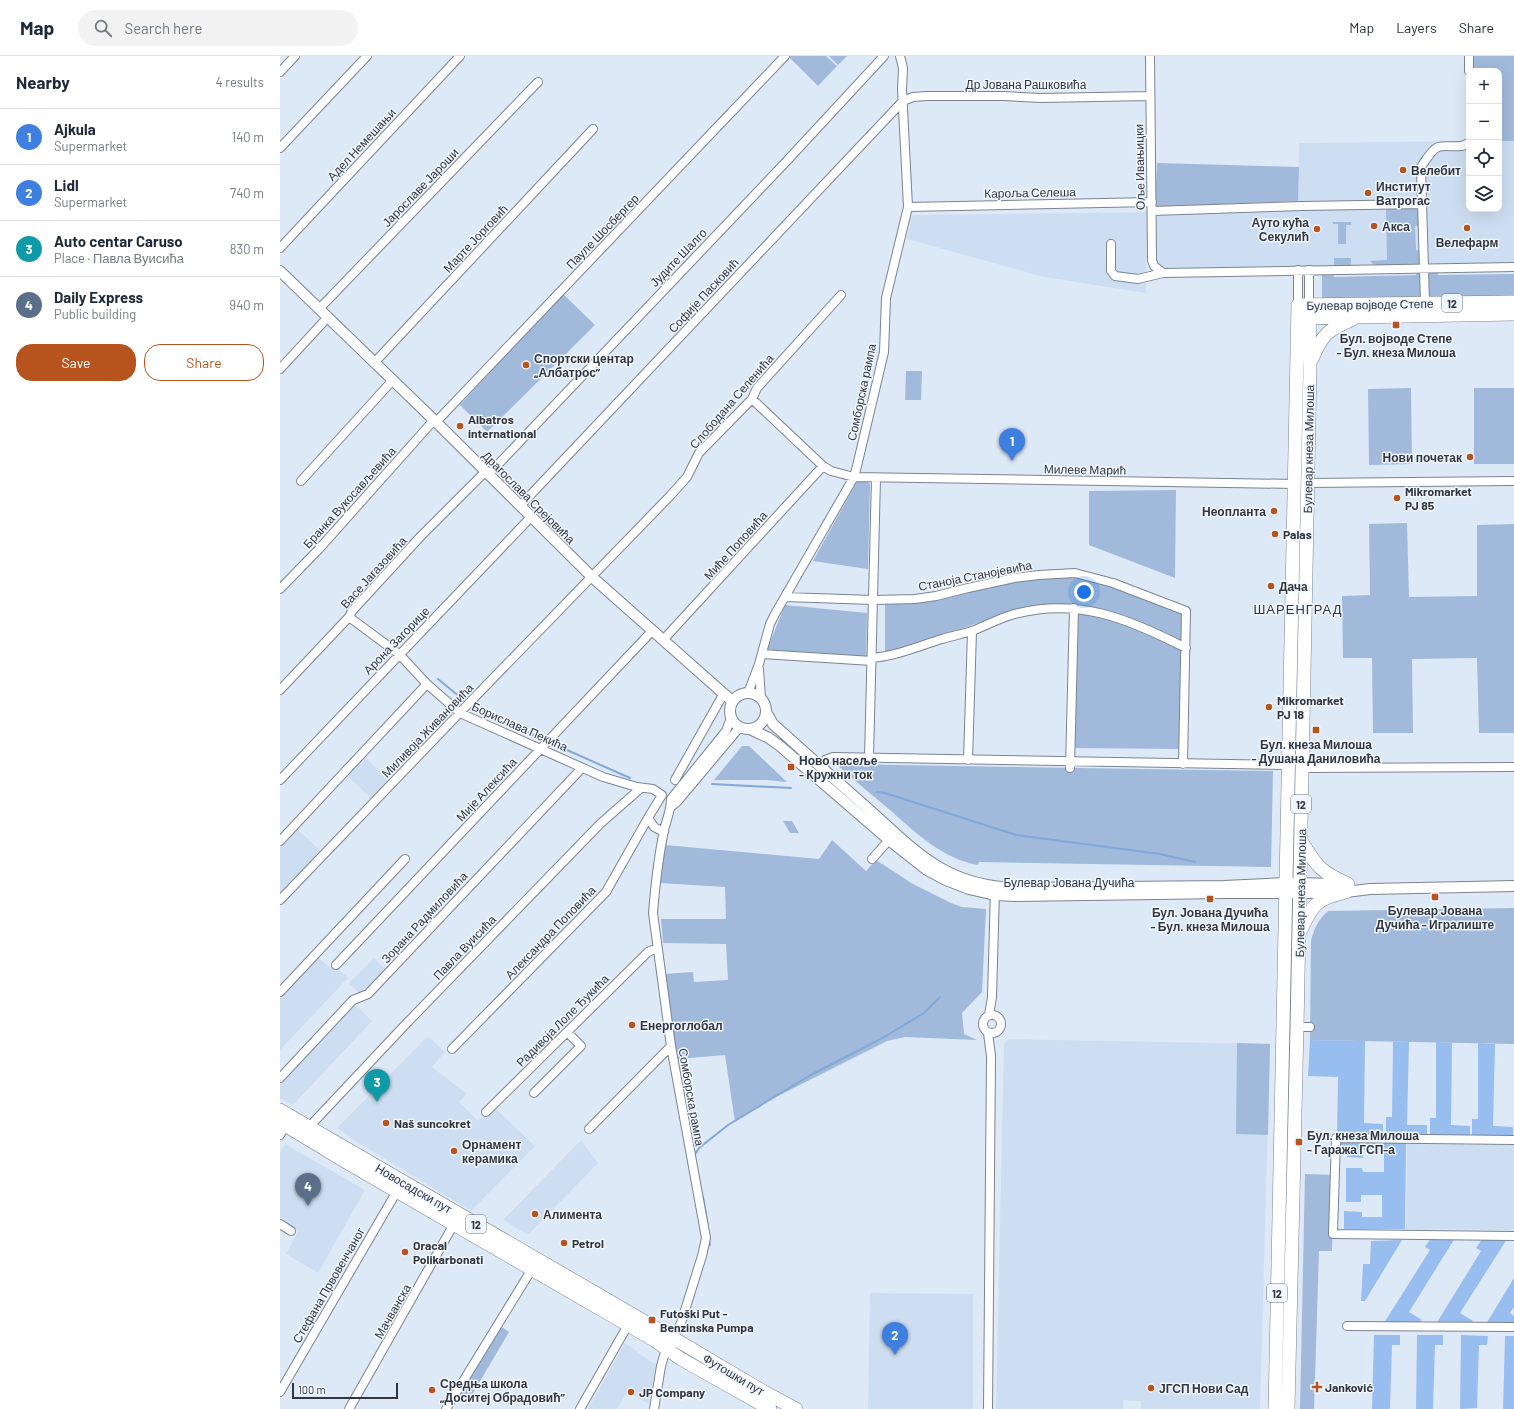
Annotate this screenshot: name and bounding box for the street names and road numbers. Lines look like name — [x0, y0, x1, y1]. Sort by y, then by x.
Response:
street label: Др Јована Рашковића — [966, 77, 1087, 92]
street label: Адел Немешањи — [324, 105, 399, 184]
street label: Оље Ивањицки — [1131, 124, 1148, 210]
street label: Јарославе Јароши — [379, 145, 462, 230]
street label: Кароља Селеша — [984, 184, 1076, 201]
street label: Пауле Шосбергер — [563, 191, 642, 272]
street label: Марте Јорговић — [440, 201, 511, 275]
street label: Јудите Шалго — [647, 225, 710, 290]
street label: Софије Пасковић — [665, 255, 742, 336]
road number: 12 — [1442, 294, 1462, 312]
street label: Булевар војводе Степе — [1306, 296, 1434, 313]
street label: Сомборска рампа — [844, 342, 879, 442]
street label: Слободана Селенића — [686, 351, 777, 452]
street label: Булевар кнеза Милоша — [1300, 384, 1317, 513]
street label: Бранка Вукосављевића — [300, 443, 399, 551]
street label: Драгослава Срејовића — [479, 448, 578, 547]
street label: Милеве Марић — [1044, 461, 1126, 478]
street label: Миће Поповића — [701, 508, 770, 582]
street label: Васе Јагазовића — [337, 533, 409, 611]
street label: Станоја Станојевића — [917, 557, 1034, 594]
street label: Арона Загорице — [360, 603, 433, 677]
street label: Миливоја Живановића — [378, 680, 477, 781]
street label: Борислава Пекића — [469, 699, 570, 754]
street label: Мије Алексића — [453, 754, 520, 824]
road number: 12 — [1291, 795, 1311, 813]
street label: Булевар кнеза Милоша — [1292, 828, 1309, 957]
street label: Зорана Радмиловића — [378, 868, 471, 966]
street label: Булевар Јована Дучића — [1004, 875, 1135, 890]
street label: Александра Поповића — [502, 882, 599, 982]
street label: Павла Вуисића — [430, 912, 499, 983]
street label: Радивоја Лоле Ђукића — [513, 971, 612, 1070]
street label: Сомборска рампа — [676, 1047, 708, 1147]
street label: Новосадски пут — [373, 1160, 455, 1217]
road number: 12 — [466, 1215, 486, 1233]
street label: Стефана Првовенчаног — [289, 1224, 368, 1346]
street label: Мачванска — [371, 1281, 413, 1341]
road number: 12 — [1267, 1284, 1287, 1302]
street label: Футошки пут — [700, 1350, 768, 1399]

